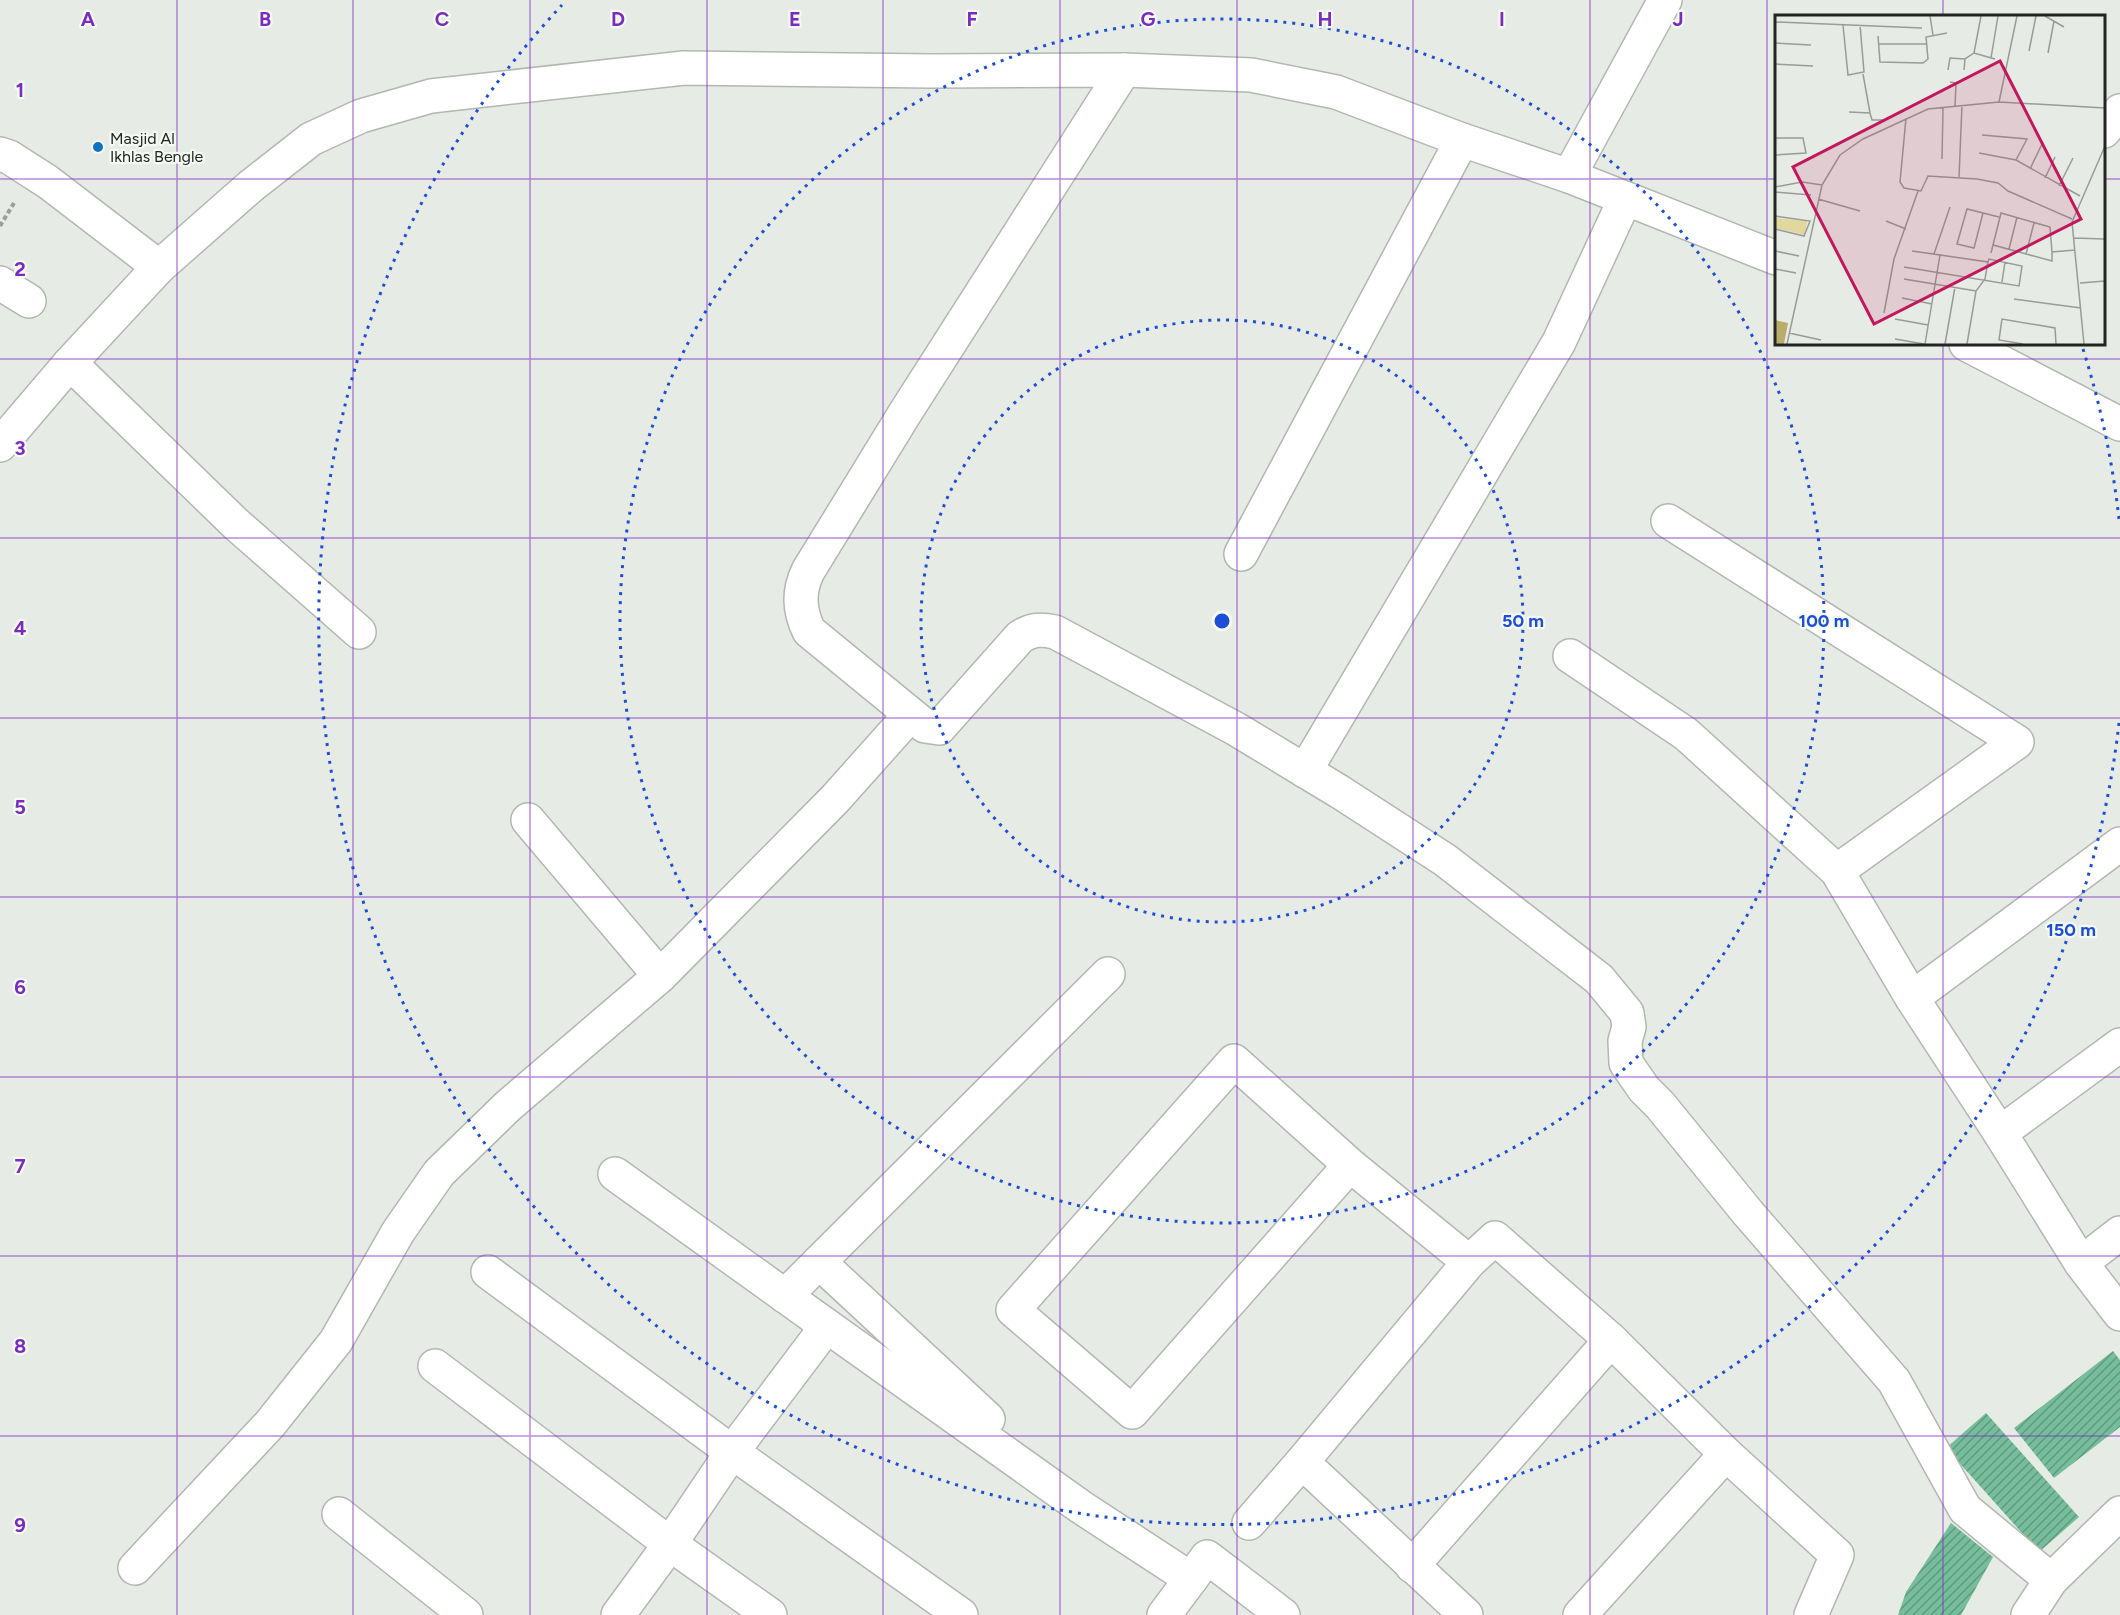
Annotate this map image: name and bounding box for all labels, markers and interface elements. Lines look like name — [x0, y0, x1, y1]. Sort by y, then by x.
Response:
text: A — [81, 7, 96, 31]
text: B — [259, 7, 271, 31]
text: C — [435, 7, 449, 31]
text: D — [611, 7, 625, 31]
text: E — [789, 7, 801, 31]
text: F — [966, 7, 978, 31]
text: G — [1141, 7, 1156, 31]
text: H — [1318, 7, 1333, 31]
text: I — [1499, 7, 1505, 31]
text: J — [1672, 7, 1684, 31]
inset map — [1775, 15, 2105, 345]
text: 1 — [16, 78, 24, 102]
place label: Masjid Al Ikhlas Bengle — [110, 129, 203, 166]
marker: Masjid Al Ikhlas Bengle — [91, 140, 105, 154]
text: 2 — [14, 257, 26, 281]
text: 3 — [14, 436, 26, 460]
text: 50 m — [1502, 610, 1544, 632]
text: 100 m — [1799, 610, 1849, 632]
centre of rings — [1212, 611, 1232, 631]
text: 4 — [14, 616, 27, 640]
text: 5 — [14, 795, 26, 819]
text: 150 m — [2046, 919, 2096, 941]
text: 6 — [14, 975, 26, 999]
text: 7 — [14, 1154, 26, 1178]
text: 8 — [14, 1334, 26, 1358]
text: 9 — [14, 1513, 26, 1537]

